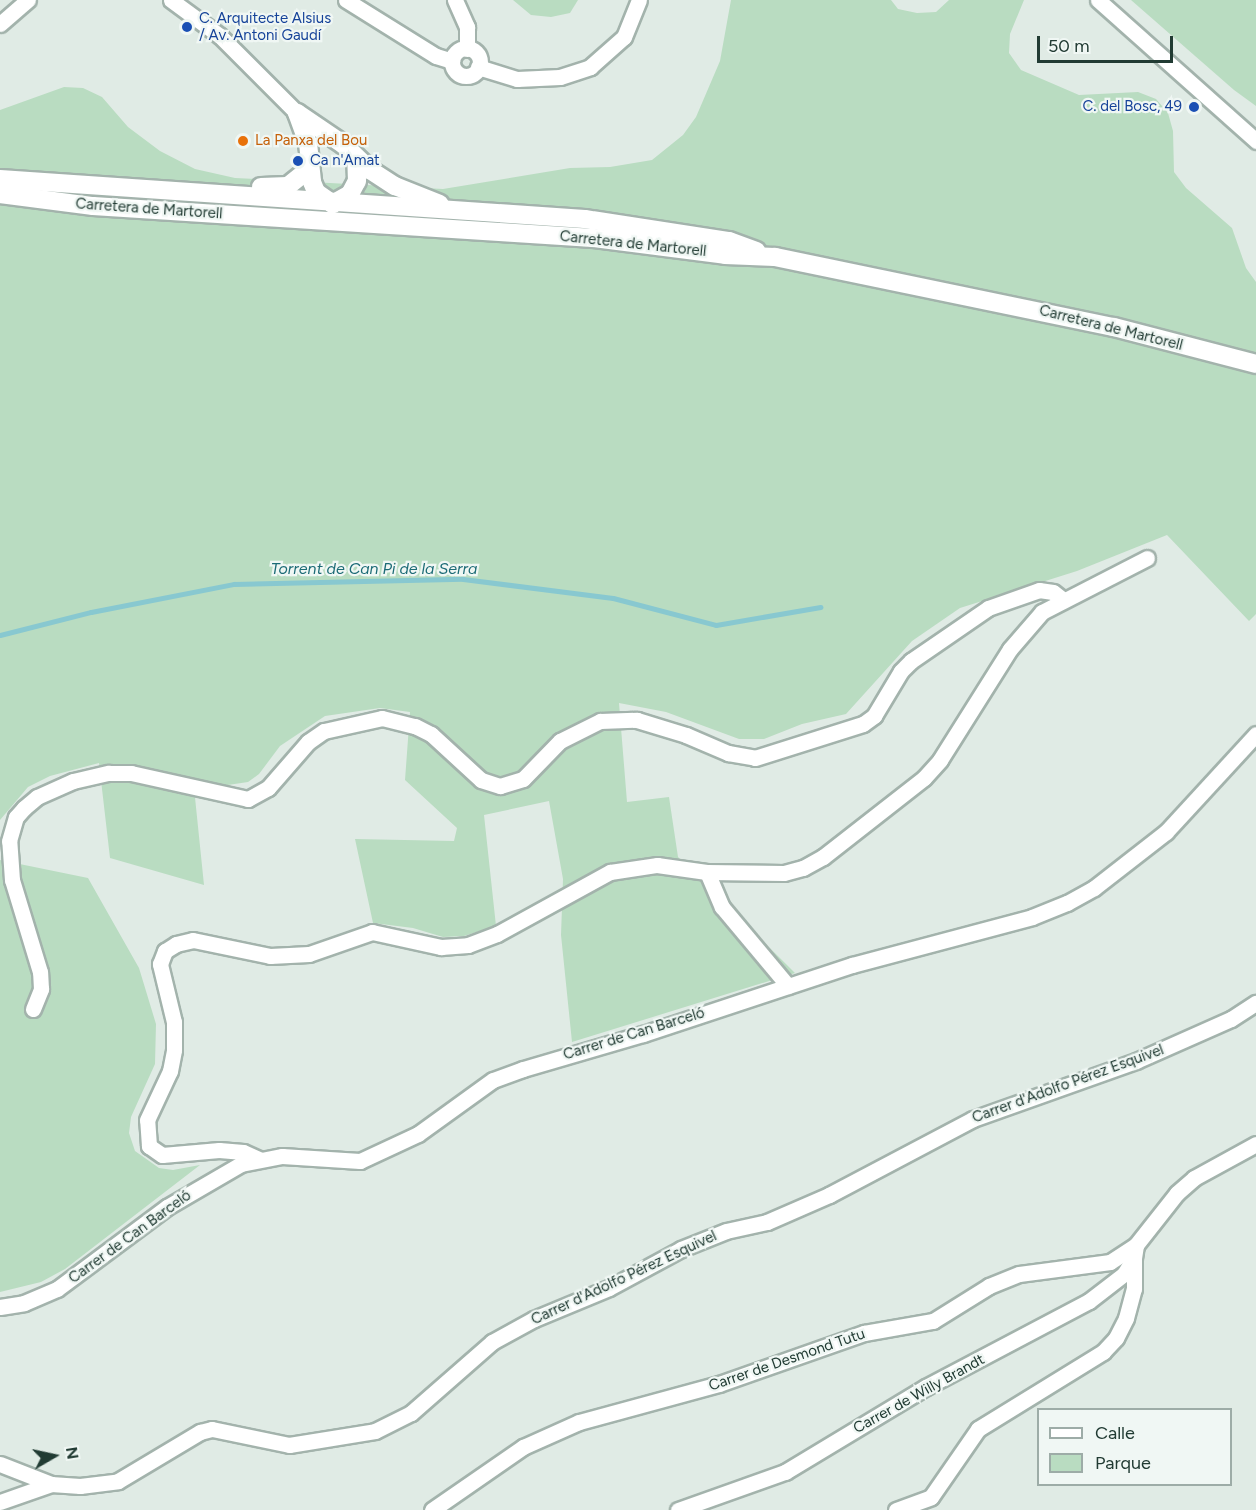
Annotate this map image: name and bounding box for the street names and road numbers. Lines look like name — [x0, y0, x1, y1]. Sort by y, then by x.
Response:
street label: Carretera de Martorell — [75, 195, 223, 223]
street label: Carretera de Martorell — [559, 227, 707, 261]
street label: Carretera de Martorell — [1037, 301, 1185, 355]
street label: Carrer de Can Barceló — [561, 1004, 707, 1064]
street label: Carrer d'Adolfo Pérez Esquivel — [970, 1041, 1166, 1127]
street label: Carrer de Can Barceló — [65, 1187, 195, 1287]
street label: Carrer d'Adolfo Pérez Esquivel — [528, 1227, 720, 1329]
street label: Carrer de Desmond Tutu — [707, 1325, 867, 1395]
street label: Carrer de Willy Brandt — [850, 1350, 988, 1438]

